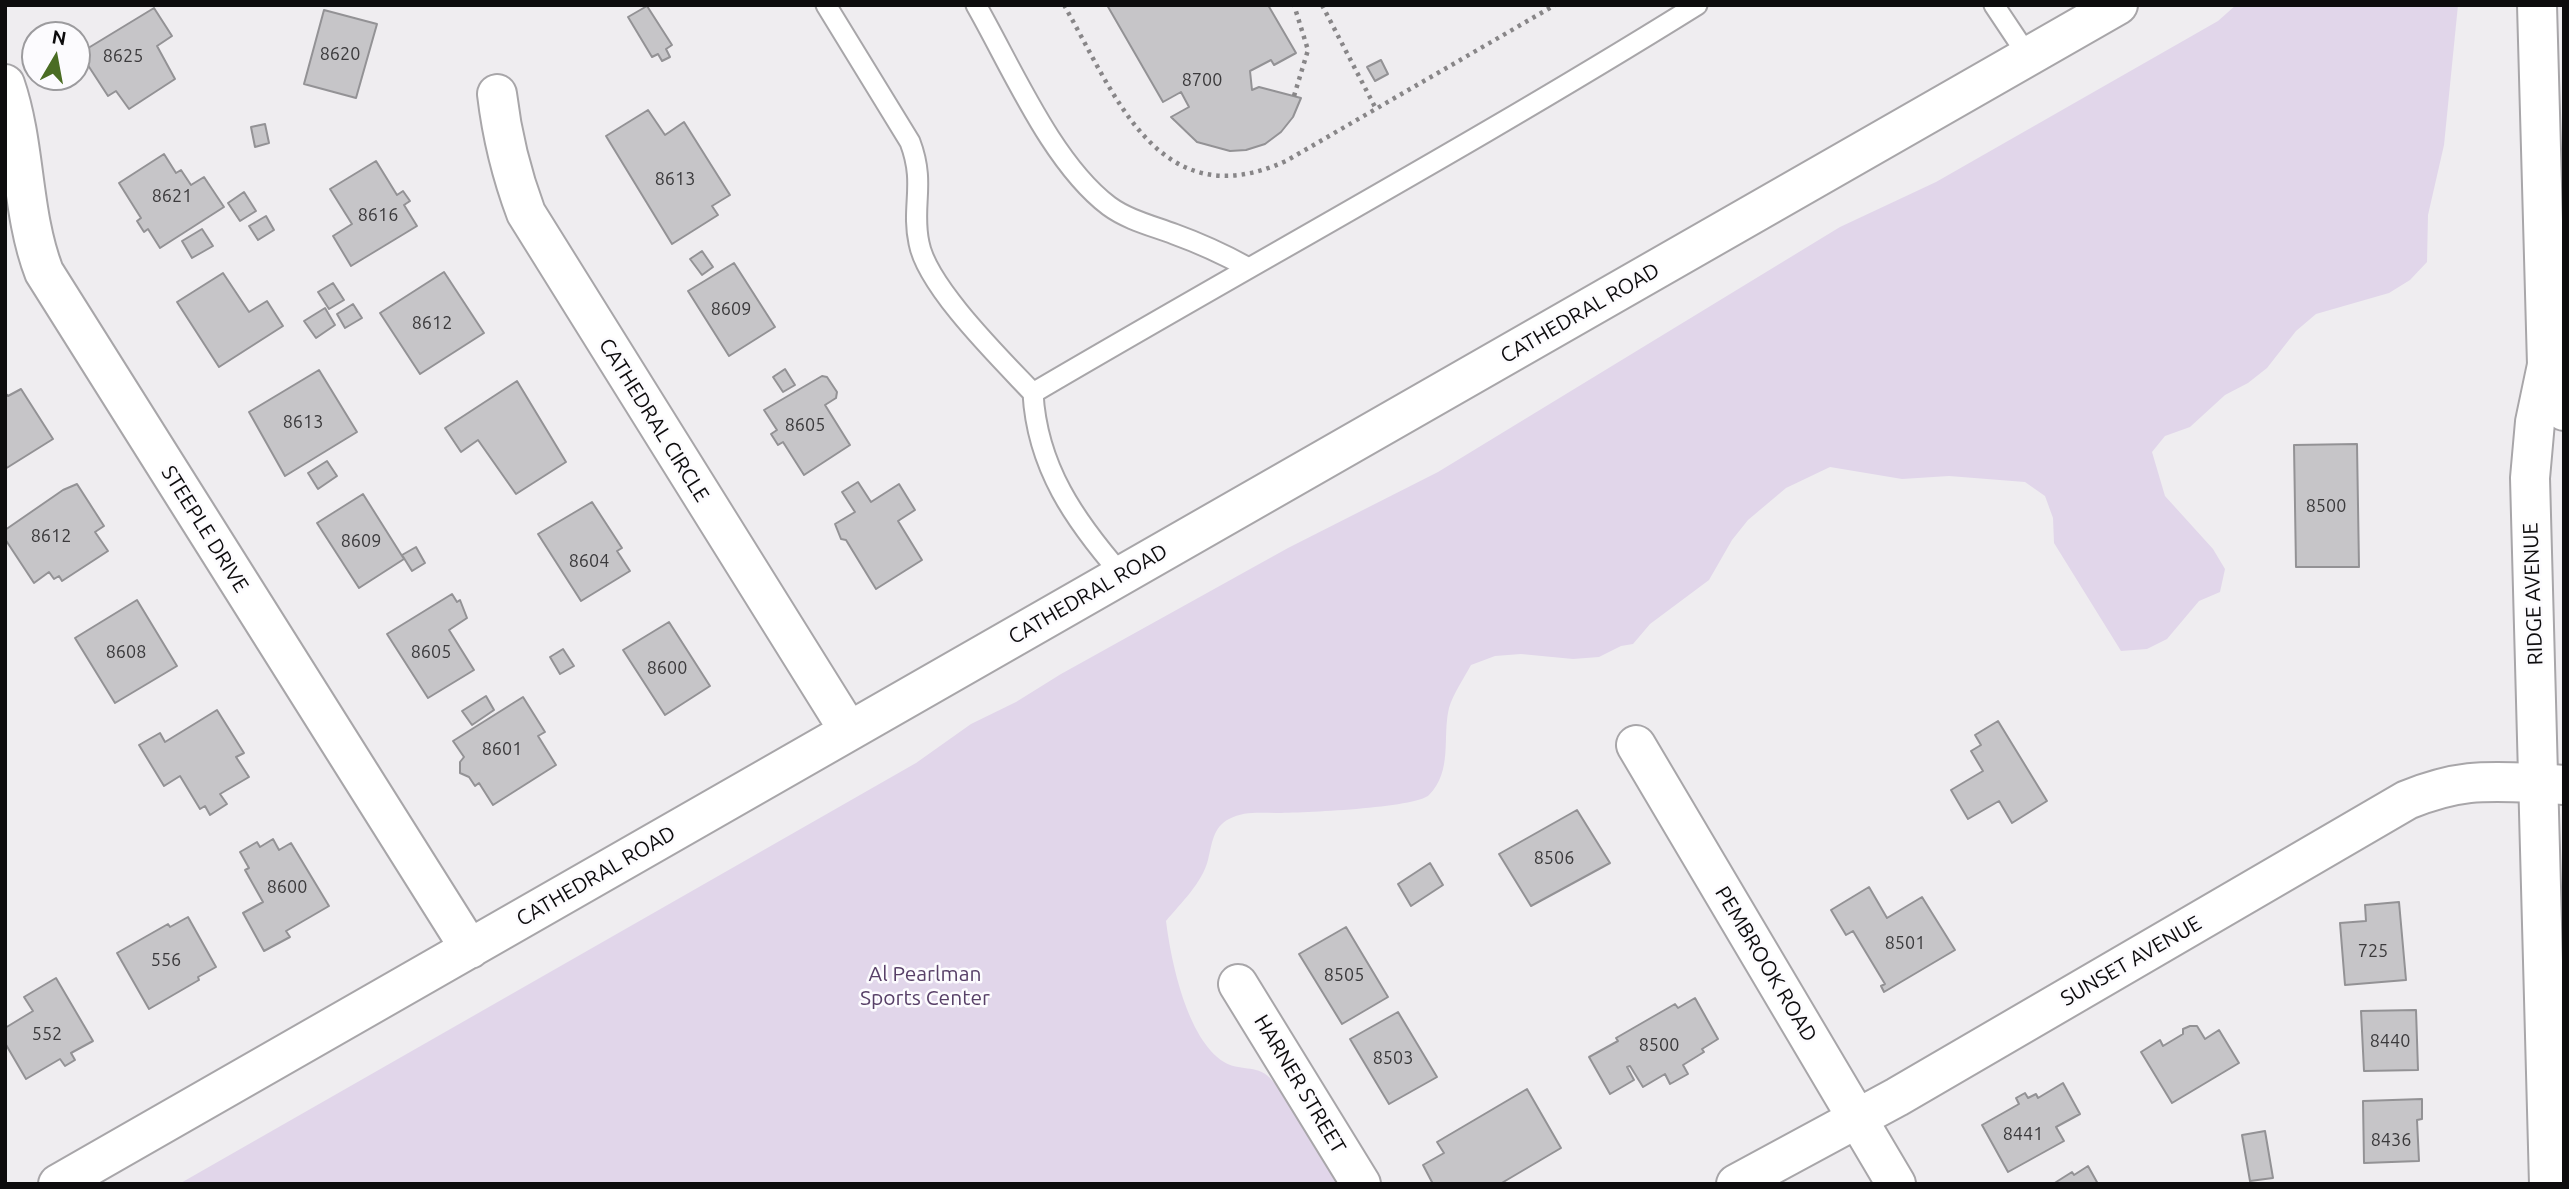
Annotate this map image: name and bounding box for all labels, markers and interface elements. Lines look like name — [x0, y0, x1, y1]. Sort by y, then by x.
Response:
north arrow — [21, 21, 91, 91]
text: N — [50, 25, 68, 49]
house number: 8620 — [320, 43, 360, 65]
house number: 8625 — [103, 45, 143, 67]
house number: 8700 — [1182, 69, 1222, 91]
house number: 8613 — [655, 168, 695, 190]
house number: 8621 — [152, 185, 192, 207]
house number: 8616 — [358, 204, 398, 226]
street label: CATHEDRAL ROAD — [1496, 257, 1664, 369]
house number: 8609 — [711, 298, 751, 320]
house number: 8612 — [412, 312, 452, 334]
street label: CATHEDRAL CIRCLE — [593, 334, 715, 506]
house number: 8613 — [283, 411, 323, 433]
house number: 8605 — [785, 414, 825, 436]
street label: STEEPLE DRIVE — [156, 461, 254, 597]
house number: 8500 — [2306, 495, 2346, 517]
street label: RIDGE AVENUE — [2518, 522, 2548, 666]
house number: 8612 — [31, 525, 71, 547]
house number: 8609 — [341, 530, 381, 552]
street label: CATHEDRAL ROAD — [1004, 538, 1172, 650]
house number: 8604 — [569, 550, 609, 572]
house number: 8608 — [106, 641, 146, 663]
house number: 8605 — [411, 641, 451, 663]
house number: 8600 — [647, 657, 687, 679]
house number: 8601 — [482, 738, 522, 760]
street label: CATHEDRAL ROAD — [512, 820, 680, 932]
house number: 8506 — [1534, 847, 1574, 869]
house number: 8600 — [267, 876, 307, 898]
street label: PEMBROOK ROAD — [1710, 882, 1822, 1046]
street label: SUNSET AVENUE — [2056, 910, 2206, 1012]
house number: 8501 — [1885, 932, 1925, 954]
house number: 725 — [2358, 940, 2388, 962]
house number: 556 — [151, 949, 181, 971]
park label: Al Pearlman Sports Center — [860, 961, 990, 1011]
house number: 8505 — [1324, 964, 1364, 986]
street label: HARNER STREET — [1249, 1010, 1351, 1158]
house number: 552 — [32, 1023, 62, 1045]
house number: 8440 — [2370, 1030, 2410, 1052]
house number: 8500 — [1639, 1034, 1679, 1056]
house number: 8503 — [1373, 1047, 1413, 1069]
house number: 8441 — [2003, 1123, 2043, 1145]
house number: 8436 — [2371, 1129, 2411, 1151]

